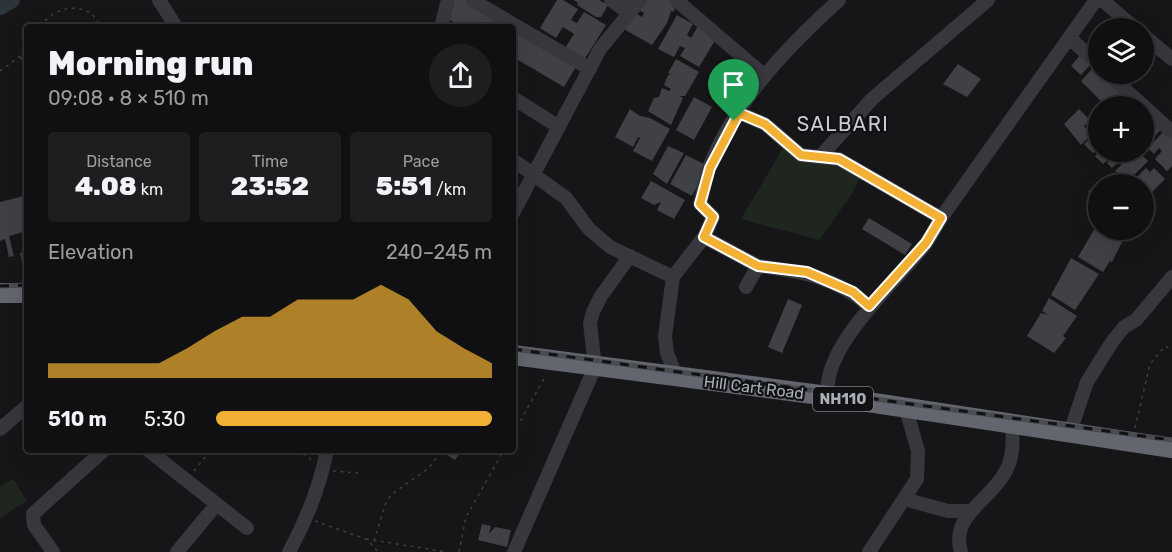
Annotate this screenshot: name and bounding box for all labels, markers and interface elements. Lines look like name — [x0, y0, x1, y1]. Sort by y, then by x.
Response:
map controls — [1088, 18, 1154, 240]
button: layers — [1088, 18, 1154, 84]
text: Morning run — [48, 44, 253, 83]
button: share — [429, 44, 492, 107]
pin — [708, 59, 759, 121]
icon: arrive — [717, 68, 750, 101]
text: 09:08 · 8 × 510 m — [48, 86, 209, 110]
button: + — [1088, 96, 1154, 162]
district label: SALBARI — [797, 112, 889, 136]
text: Distance — [86, 152, 152, 171]
text: Time — [252, 152, 288, 171]
text: Pace — [403, 152, 439, 171]
text: 4.08 — [75, 171, 137, 202]
text: 23:52 — [231, 171, 309, 202]
text: 5:51 — [376, 171, 432, 202]
button: − — [1088, 174, 1154, 240]
text: km — [137, 180, 163, 199]
text: /km — [432, 180, 466, 199]
text: Elevation — [48, 240, 134, 264]
text: 240–245 m — [386, 240, 492, 264]
street label: Hill Cart Road — [703, 372, 805, 403]
road number: NH110 — [813, 387, 873, 411]
text: 510 m — [48, 407, 107, 431]
text: 5:30 — [144, 407, 186, 431]

